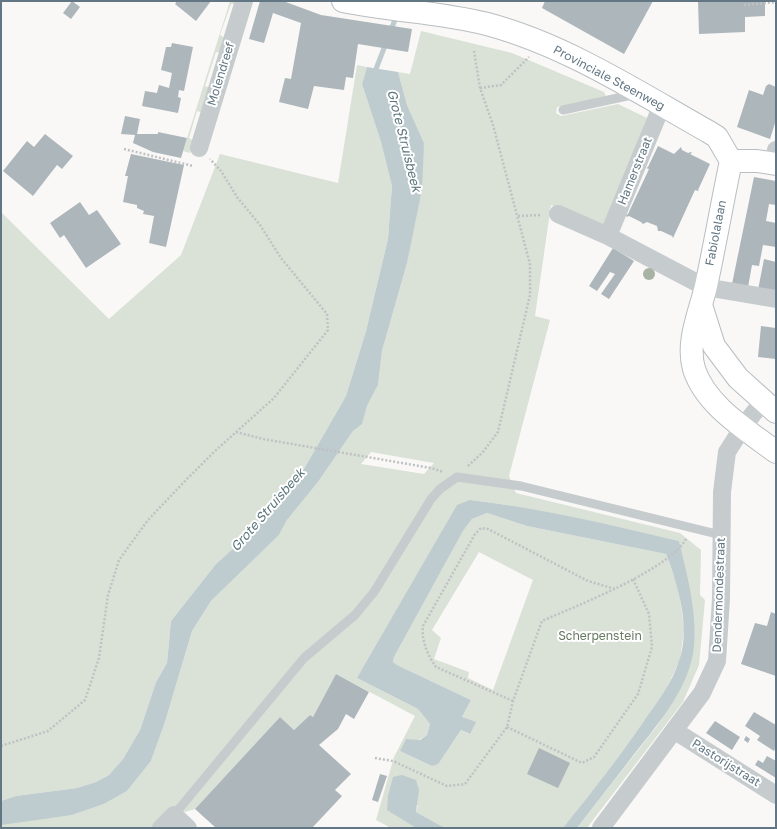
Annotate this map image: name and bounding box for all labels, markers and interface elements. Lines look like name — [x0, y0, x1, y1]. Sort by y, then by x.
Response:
street label: Molendreef — [205, 40, 237, 108]
street label: Provinciale Steenweg — [551, 42, 667, 114]
water label: Grote Struisbeek — [384, 88, 424, 194]
street label: Hamerstraat — [615, 135, 655, 207]
street label: Fabiolalaan — [703, 199, 729, 267]
water label: Grote Struisbeek — [228, 465, 308, 555]
street label: Dendermondestraat — [710, 537, 728, 653]
park label: Scherpenstein — [558, 629, 642, 643]
street label: Pastorijstraat — [689, 736, 763, 790]

